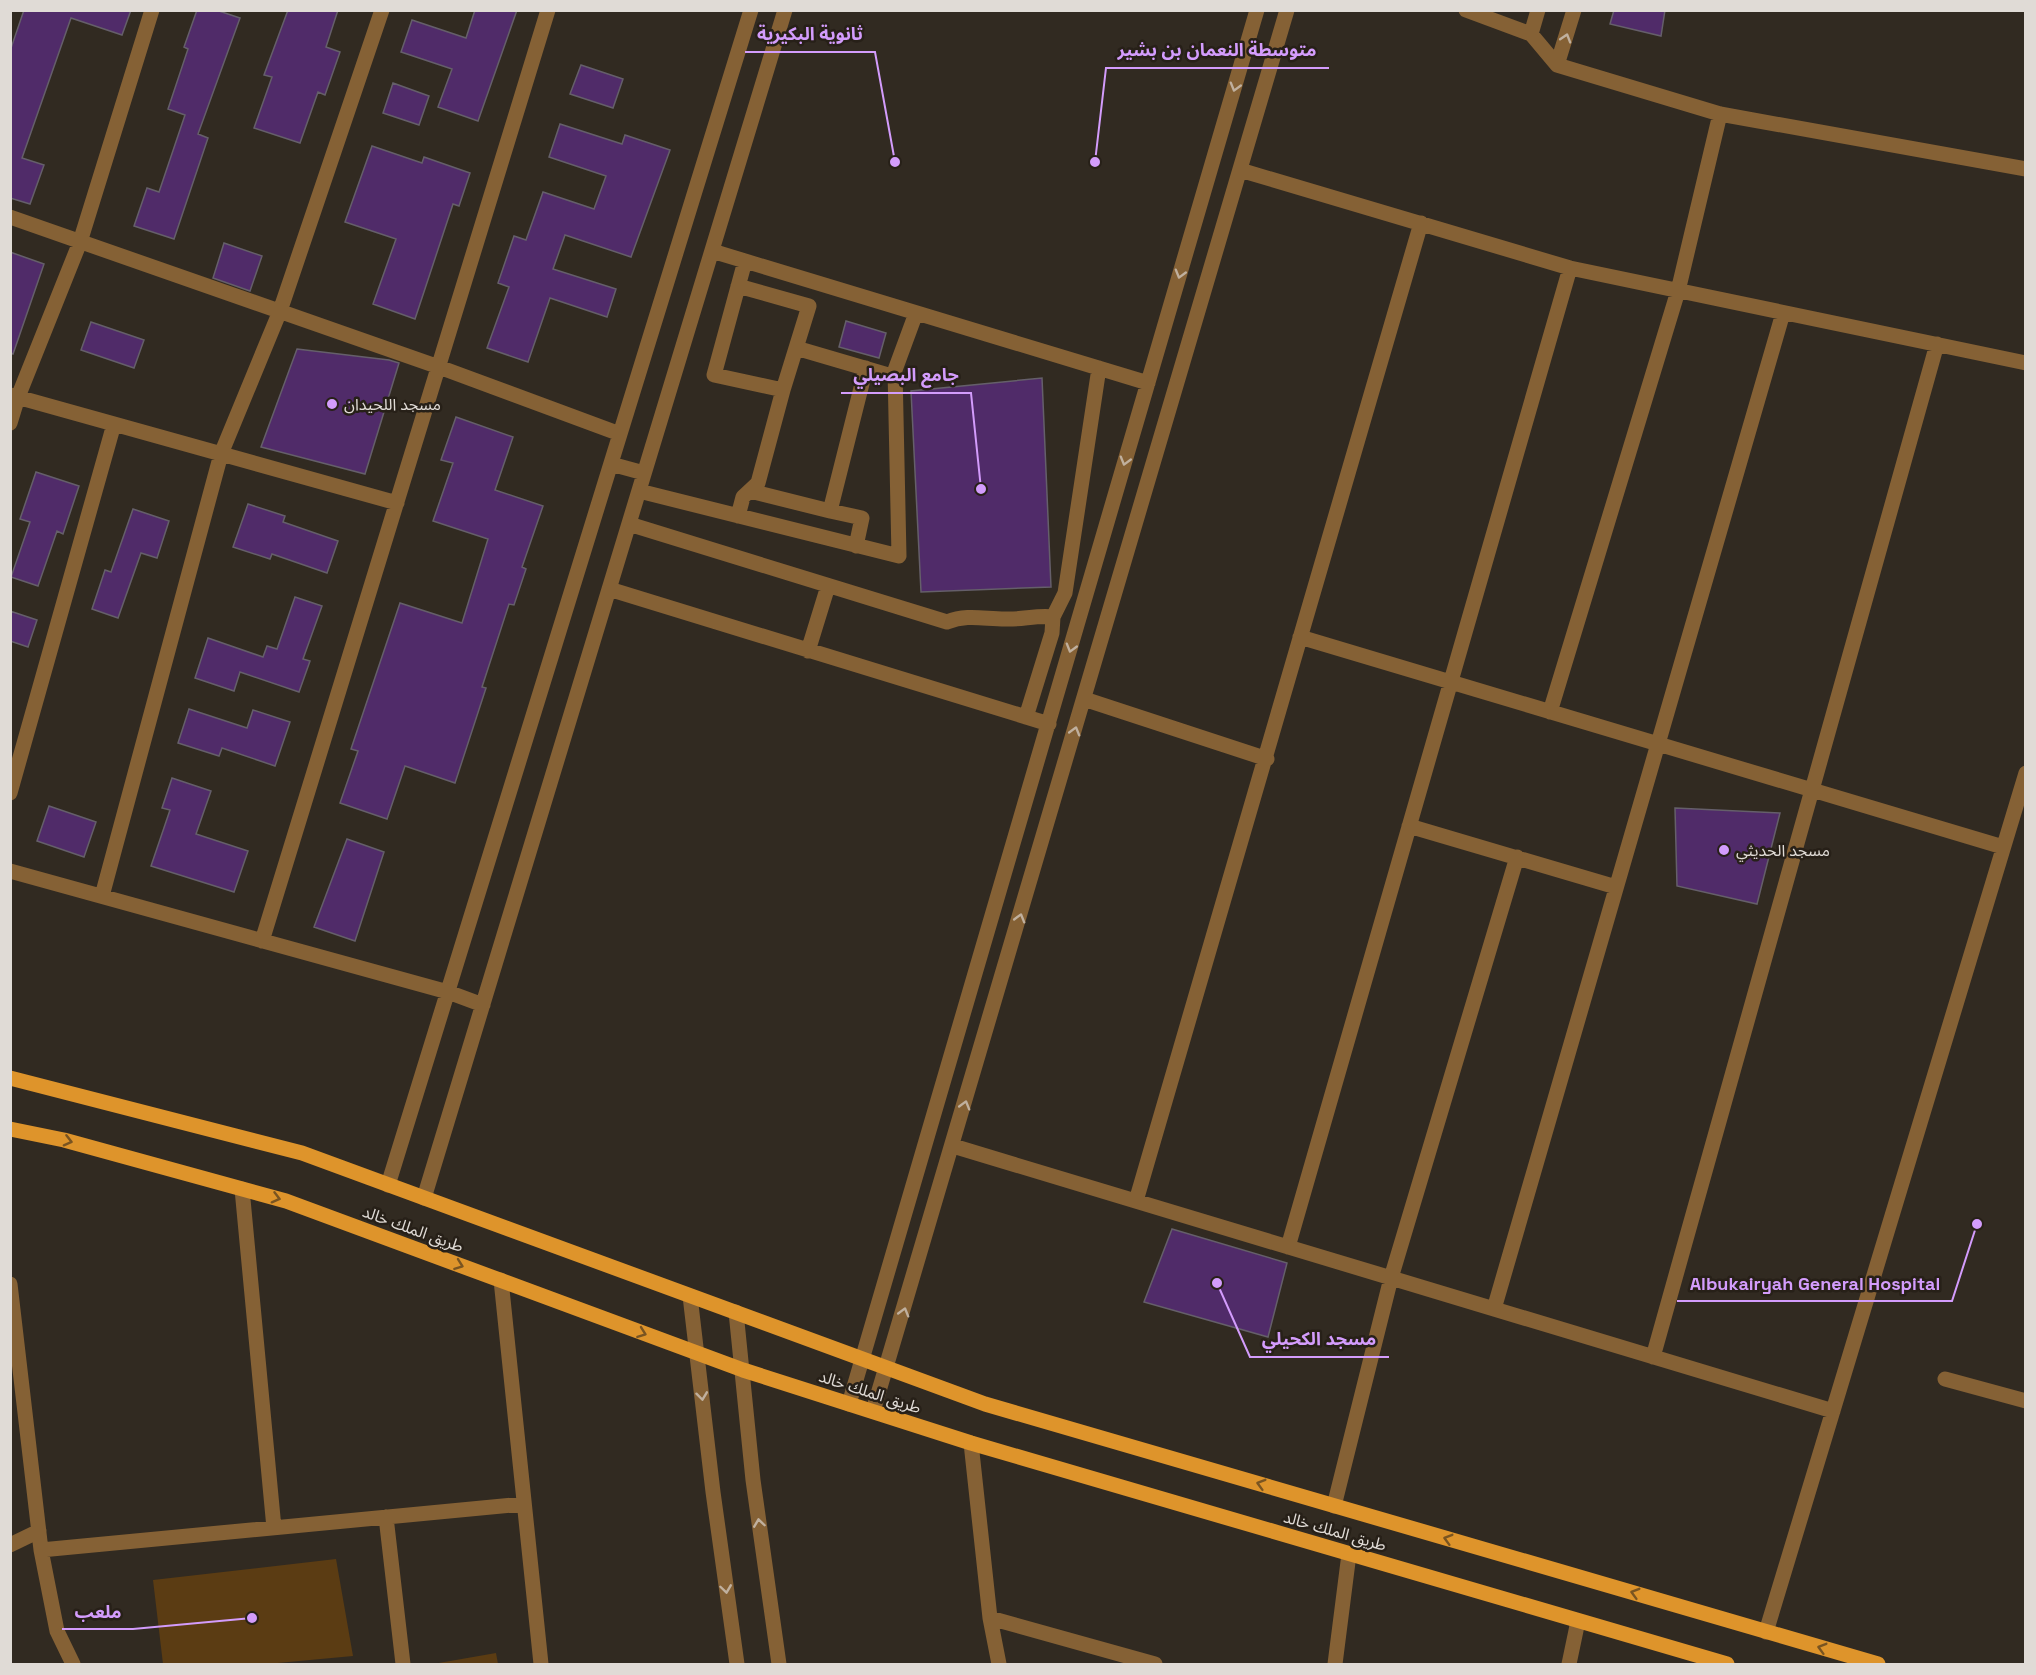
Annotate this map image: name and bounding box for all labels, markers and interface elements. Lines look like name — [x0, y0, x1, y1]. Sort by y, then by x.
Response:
callout: ثانوية البكيرية — [745, 16, 875, 52]
text: ثانوية البكيرية — [757, 22, 863, 45]
callout: متوسطة النعمان بن بشير — [1106, 32, 1329, 68]
one-way arrow — [1559, 33, 1571, 44]
text: متوسطة النعمان بن بشير — [1117, 38, 1316, 61]
one-way arrow — [1230, 81, 1242, 92]
one-way arrow — [1175, 268, 1187, 279]
callout: جامع البصيلي — [841, 357, 971, 393]
text: جامع البصيلي — [853, 363, 959, 389]
place label: مسجد اللحيدان — [344, 394, 441, 415]
marker: مسجد اللحيدان — [325, 397, 339, 411]
one-way arrow — [1120, 455, 1132, 466]
one-way arrow — [1066, 642, 1078, 653]
one-way arrow — [1068, 726, 1080, 737]
place label: مسجد الحديثي — [1736, 840, 1830, 862]
marker: مسجد الحديثي — [1717, 843, 1731, 857]
one-way arrow — [1013, 913, 1025, 924]
one-way arrow — [958, 1100, 970, 1111]
one-way arrow — [63, 1134, 73, 1147]
one-way arrow — [270, 1191, 281, 1203]
street label: طريق الملك خالد — [360, 1201, 467, 1257]
one-way arrow — [453, 1258, 464, 1270]
callout: Albukairyah General Hospital — [1677, 1265, 1952, 1301]
text: Albukairyah General Hospital — [1690, 1272, 1940, 1295]
one-way arrow — [897, 1307, 909, 1318]
callout: مسجد الكحيلي — [1250, 1321, 1389, 1357]
one-way arrow — [636, 1325, 647, 1338]
text: مسجد الكحيلي — [1262, 1327, 1376, 1353]
street label: طريق الملك خالد — [816, 1366, 924, 1418]
one-way arrow — [695, 1391, 707, 1400]
one-way arrow — [1256, 1479, 1266, 1491]
street label: طريق الملك خالد — [1281, 1506, 1389, 1556]
one-way arrow — [753, 1519, 765, 1528]
one-way arrow — [1443, 1534, 1454, 1546]
one-way arrow — [719, 1584, 732, 1594]
one-way arrow — [1630, 1588, 1640, 1601]
callout: ملعب — [62, 1593, 133, 1629]
text: ملعب — [74, 1600, 122, 1623]
one-way arrow — [1817, 1643, 1828, 1655]

